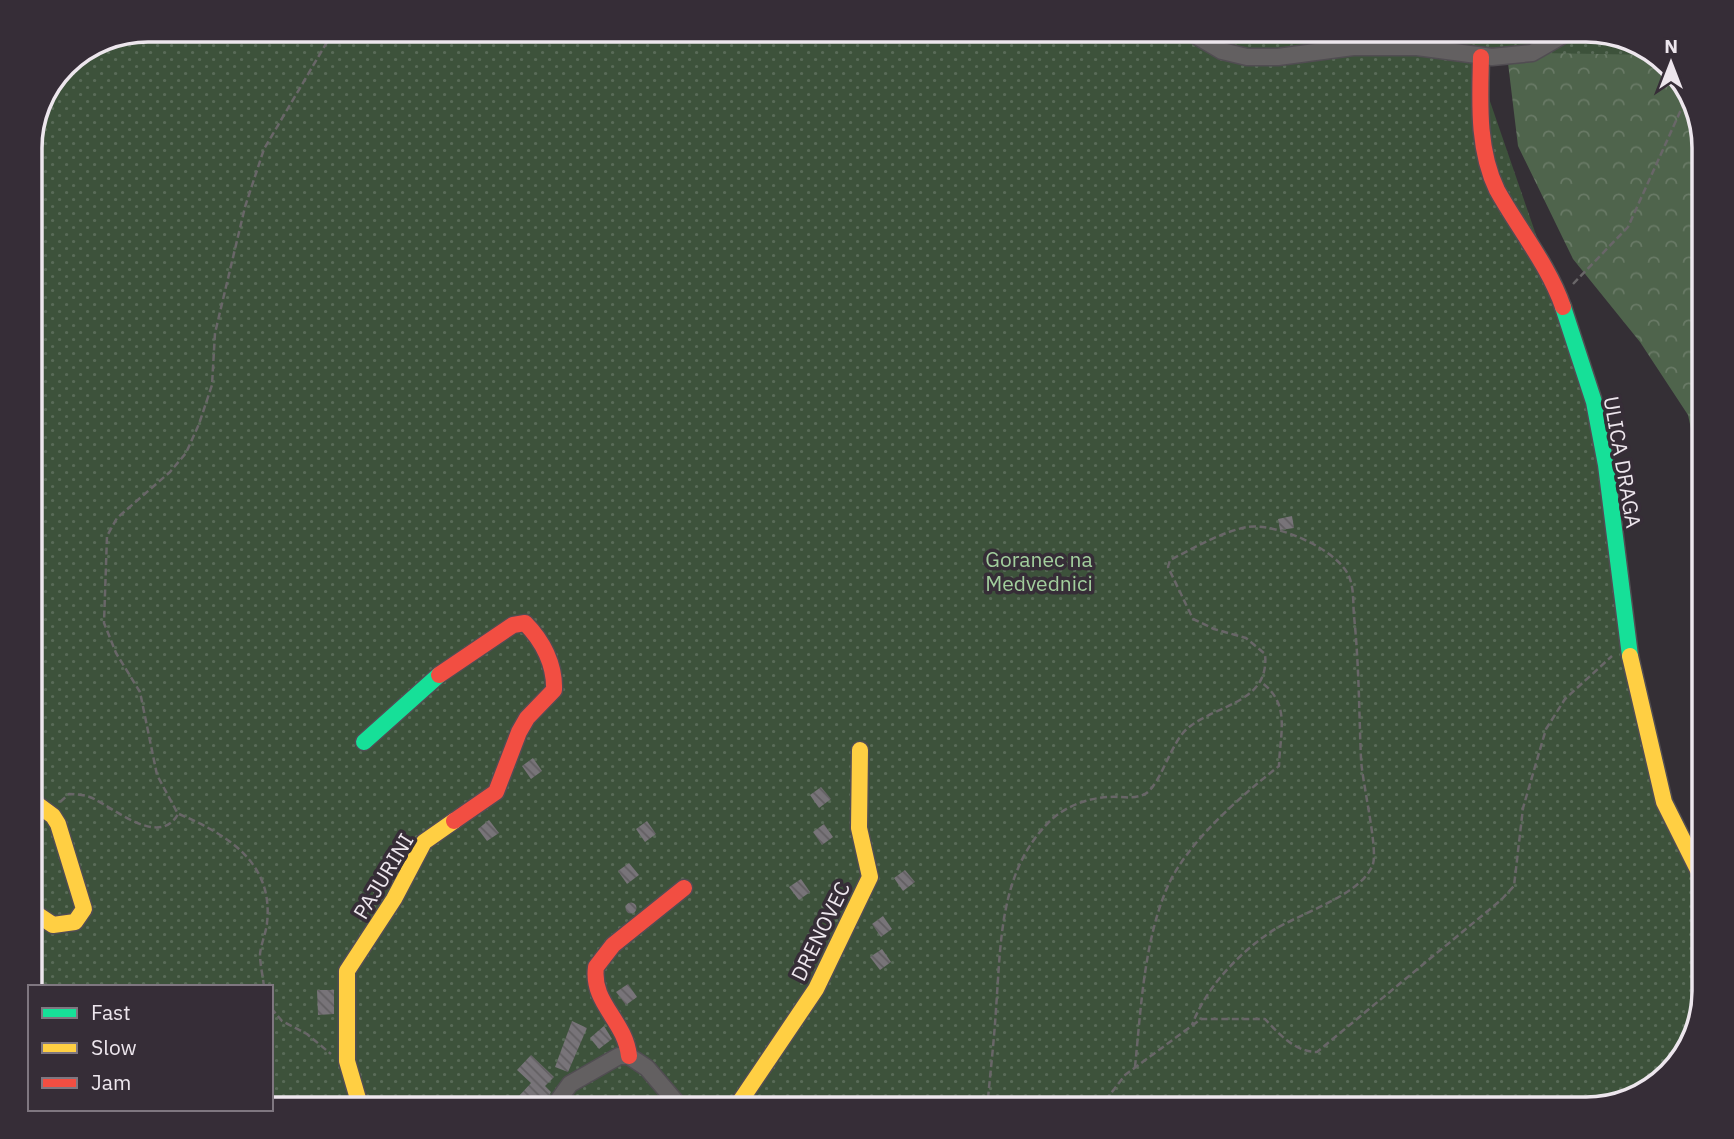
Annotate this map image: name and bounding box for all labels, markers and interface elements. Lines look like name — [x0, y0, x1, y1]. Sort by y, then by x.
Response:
north arrow — [1636, 28, 1706, 98]
text: N — [1664, 34, 1678, 58]
street label: ULICA DRAGA — [1598, 394, 1648, 530]
park label: Goranec na Medvednici — [985, 545, 1093, 597]
street label: PAJURINI — [346, 828, 420, 924]
street label: DRENOVEC — [784, 877, 856, 985]
legend — [28, 985, 273, 1111]
text: Fast — [91, 998, 131, 1026]
text: Slow — [91, 1033, 137, 1061]
text: Jam — [91, 1068, 131, 1096]

